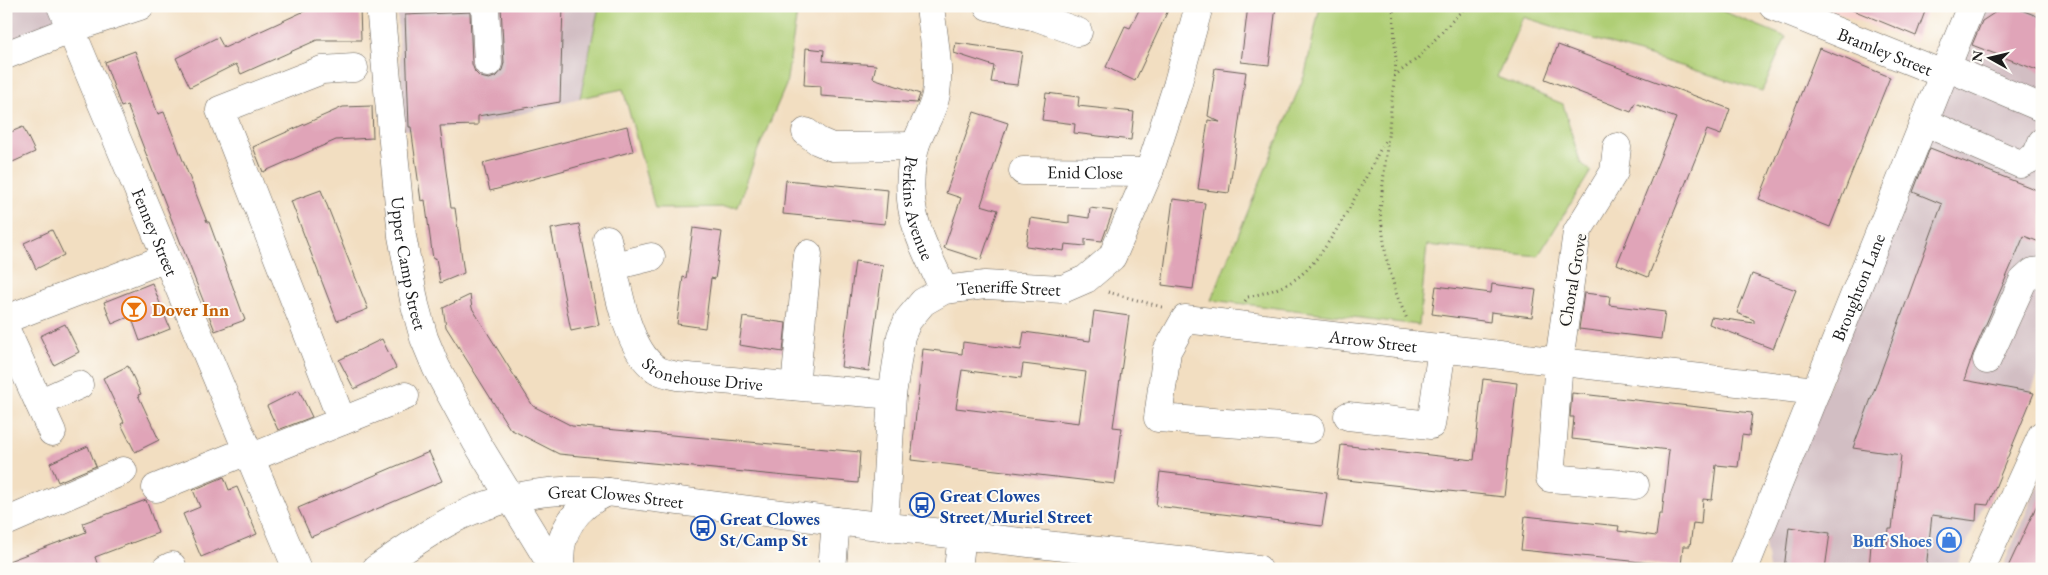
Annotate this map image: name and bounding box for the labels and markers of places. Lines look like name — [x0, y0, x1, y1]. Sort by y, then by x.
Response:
bar icon: Dover Inn — [121, 296, 147, 322]
place label: Dover Inn — [152, 298, 229, 321]
place label: Great Clowes Street/Muriel Street — [940, 484, 1092, 528]
bus stop icon: Great Clowes Street/Muriel Street — [909, 492, 935, 518]
place label: Great Clowes St/Camp St — [720, 507, 820, 551]
bus stop icon: Great Clowes St/Camp St — [690, 515, 716, 541]
shop icon: Buff Shoes — [1936, 527, 1962, 553]
place label: Buff Shoes — [1853, 529, 1932, 552]

